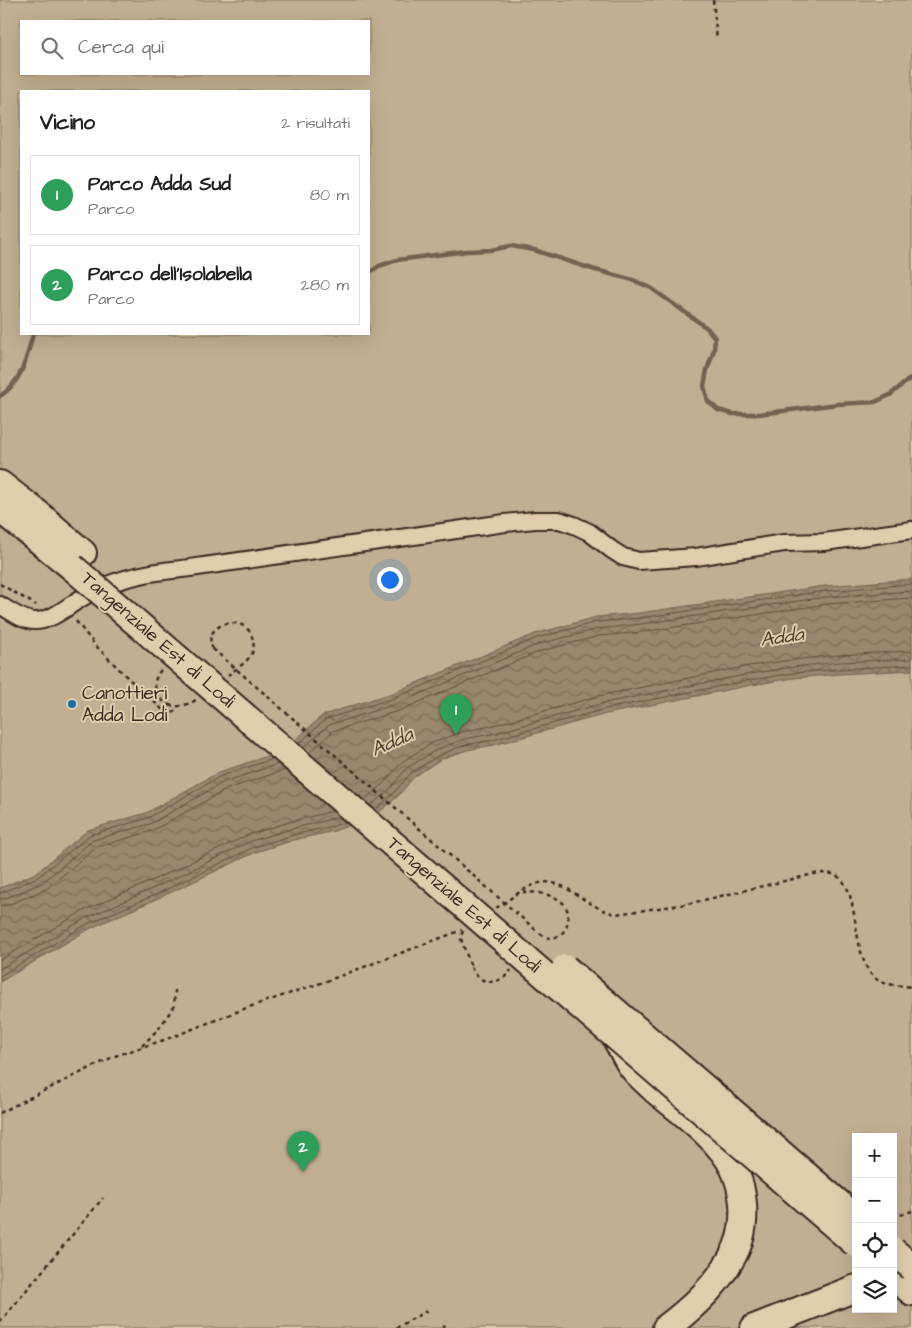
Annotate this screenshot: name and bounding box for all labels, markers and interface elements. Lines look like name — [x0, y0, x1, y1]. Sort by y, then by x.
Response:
search box — [20, 20, 370, 75]
icon: search — [38, 34, 66, 62]
text: Cerca qui — [78, 34, 164, 61]
text: Vicino — [40, 108, 95, 137]
text: 2 risultati — [281, 112, 350, 134]
text: Parco Adda Sud — [88, 171, 231, 198]
text: 1 — [56, 184, 58, 206]
text: 80 m — [310, 184, 349, 206]
text: Parco — [88, 198, 134, 220]
text: Parco dell'Isolabella — [88, 261, 252, 288]
text: 2 — [52, 274, 62, 296]
text: 280 m — [301, 274, 349, 296]
text: Parco — [88, 288, 134, 310]
street label: Tangenziale Est di Lodi — [74, 565, 241, 715]
your location — [377, 567, 403, 593]
water label: Adda — [759, 620, 806, 654]
place label: Canottieri Adda Lodi — [82, 680, 168, 729]
pin: 1 — [440, 694, 472, 735]
marker: Canottieri Adda Lodi — [66, 698, 78, 710]
water label: Adda — [366, 720, 418, 764]
street label: Tangenziale Est di Lodi — [380, 830, 547, 980]
pin: 2 — [287, 1131, 319, 1172]
map controls — [852, 1133, 897, 1313]
button: + — [852, 1133, 897, 1178]
button: − — [852, 1178, 897, 1223]
button: locate — [852, 1223, 897, 1268]
button: layers — [852, 1268, 897, 1313]

